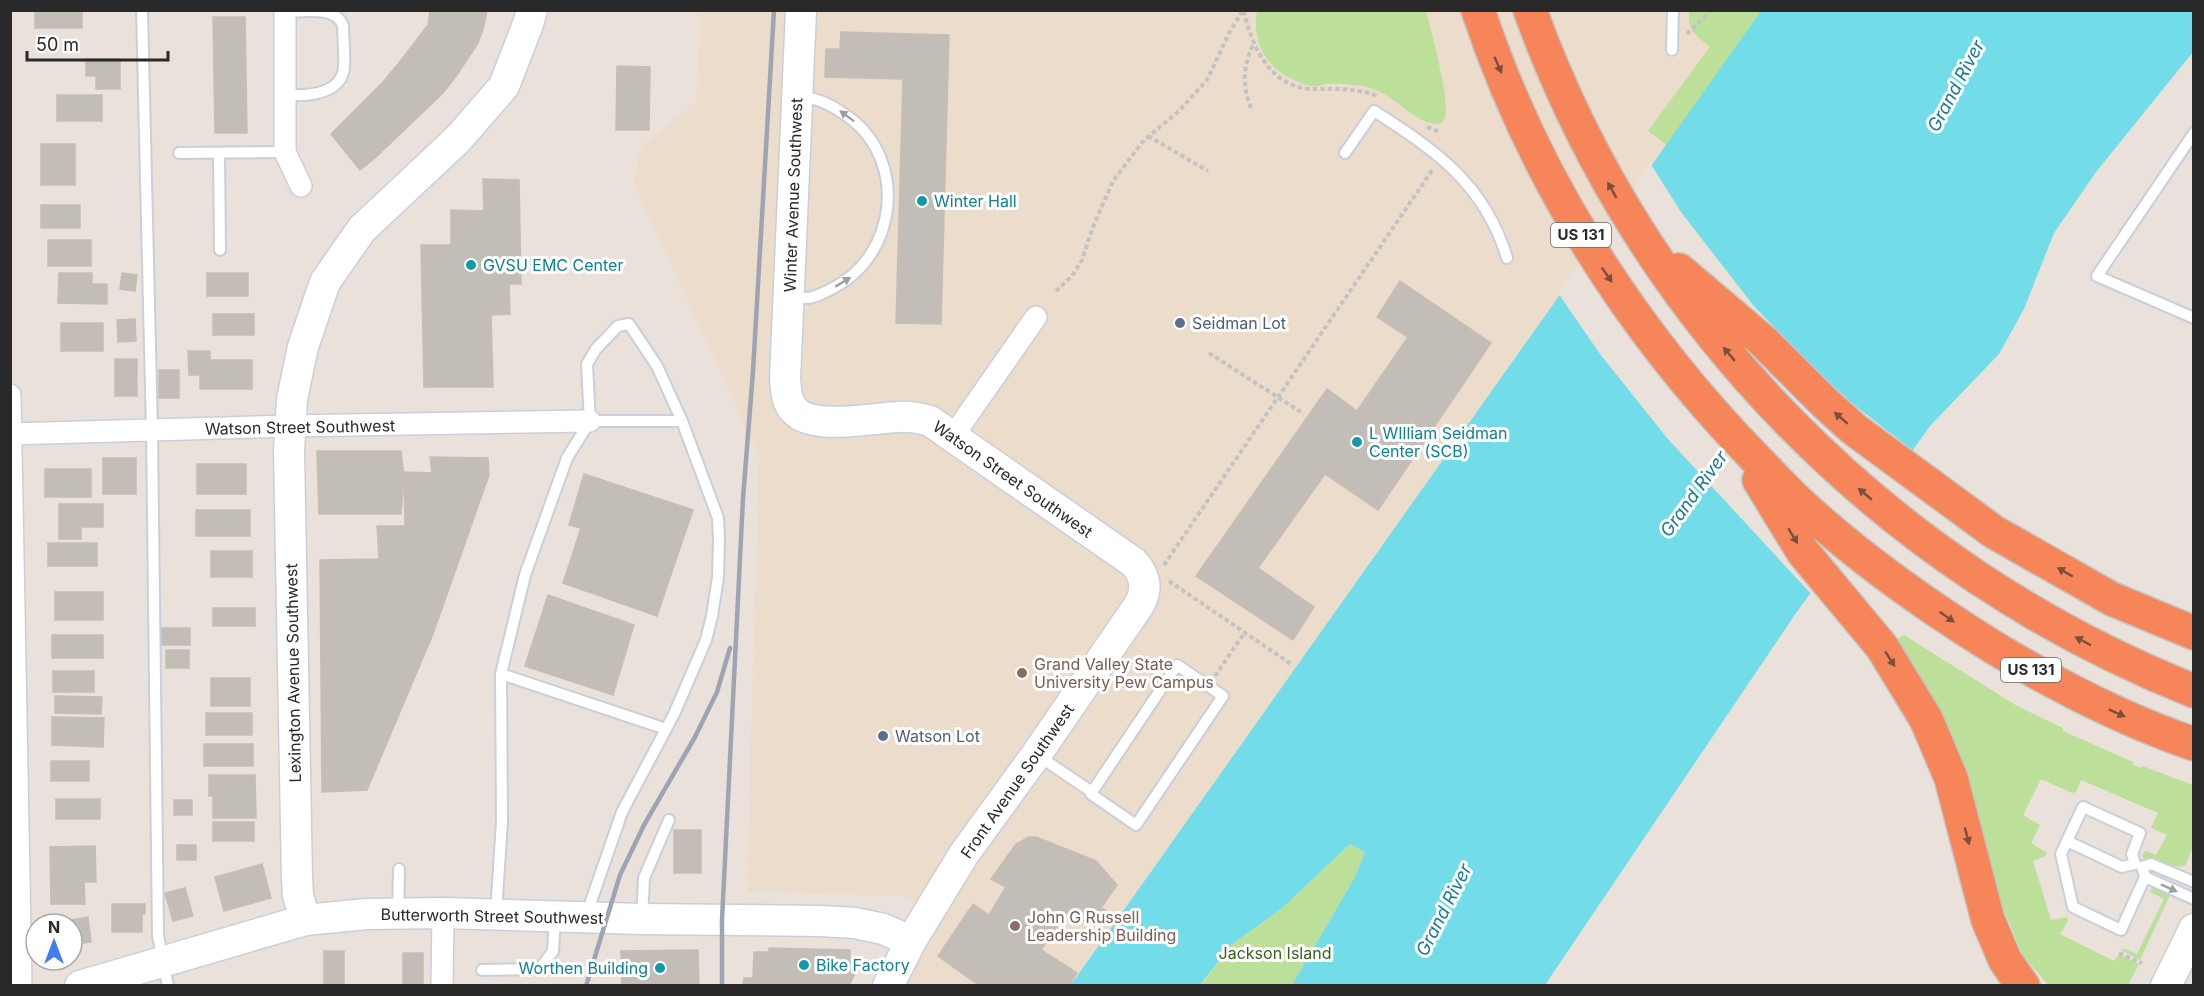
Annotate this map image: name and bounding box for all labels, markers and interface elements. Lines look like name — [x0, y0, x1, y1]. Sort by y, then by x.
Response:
scale bar — [27, 24, 168, 62]
text: 50 m — [36, 34, 79, 55]
water label: Grand River — [1923, 35, 1989, 135]
one-way arrow — [1493, 57, 1503, 75]
street label: Winter Avenue Southwest — [780, 97, 806, 293]
one-way arrow — [839, 110, 855, 122]
one-way arrow — [1607, 182, 1618, 198]
place label: Winter Hall — [934, 191, 1017, 211]
marker: Winter Hall — [915, 194, 929, 208]
road number: US 131 — [1551, 223, 1611, 247]
place label: GVSU EMC Center — [483, 255, 623, 275]
marker: GVSU EMC Center — [464, 258, 478, 272]
one-way arrow — [1602, 267, 1613, 283]
one-way arrow — [835, 276, 852, 287]
place label: Seidman Lot — [1192, 313, 1286, 333]
marker: Seidman Lot — [1173, 316, 1187, 330]
one-way arrow — [1723, 347, 1736, 362]
one-way arrow — [1833, 411, 1849, 424]
street label: Watson Street Southwest — [205, 415, 395, 439]
street label: Watson Street Southwest — [929, 416, 1097, 542]
place label: L WIlliam Seidman Center (SCB) — [1369, 423, 1507, 461]
marker: L WIlliam Seidman Center (SCB) — [1350, 435, 1364, 449]
water label: Grand River — [1656, 446, 1732, 541]
one-way arrow — [1857, 487, 1873, 500]
one-way arrow — [1787, 528, 1798, 544]
street label: Lexington Avenue Southwest — [281, 563, 305, 783]
one-way arrow — [2056, 567, 2073, 577]
one-way arrow — [1939, 611, 1955, 623]
one-way arrow — [2074, 636, 2091, 646]
one-way arrow — [1884, 650, 1895, 667]
place label: Grand Valley State University Pew Campus — [1034, 654, 1214, 692]
road number: US 131 — [2001, 658, 2061, 682]
marker: Grand Valley State University Pew Campus — [1015, 666, 1029, 680]
street label: Front Avenue Southwest — [956, 700, 1078, 862]
one-way arrow — [2108, 708, 2126, 718]
place label: Watson Lot — [895, 726, 980, 746]
marker: Watson Lot — [876, 729, 890, 743]
one-way arrow — [1963, 827, 1973, 845]
water label: Grand River — [1411, 859, 1476, 959]
one-way arrow — [2160, 884, 2178, 893]
street label: Butterworth Street Southwest — [380, 904, 604, 928]
place label: John G Russell Leadership Building — [1027, 907, 1176, 945]
north arrow — [24, 912, 84, 972]
text: N — [48, 917, 60, 937]
marker: John G Russell Leadership Building — [1008, 919, 1022, 933]
park label: Jackson Island — [1219, 943, 1331, 963]
place label: Bike Factory — [816, 955, 910, 975]
place label: Worthen Building — [519, 958, 648, 978]
marker: Bike Factory — [797, 958, 811, 972]
marker: Worthen Building — [653, 961, 667, 975]

